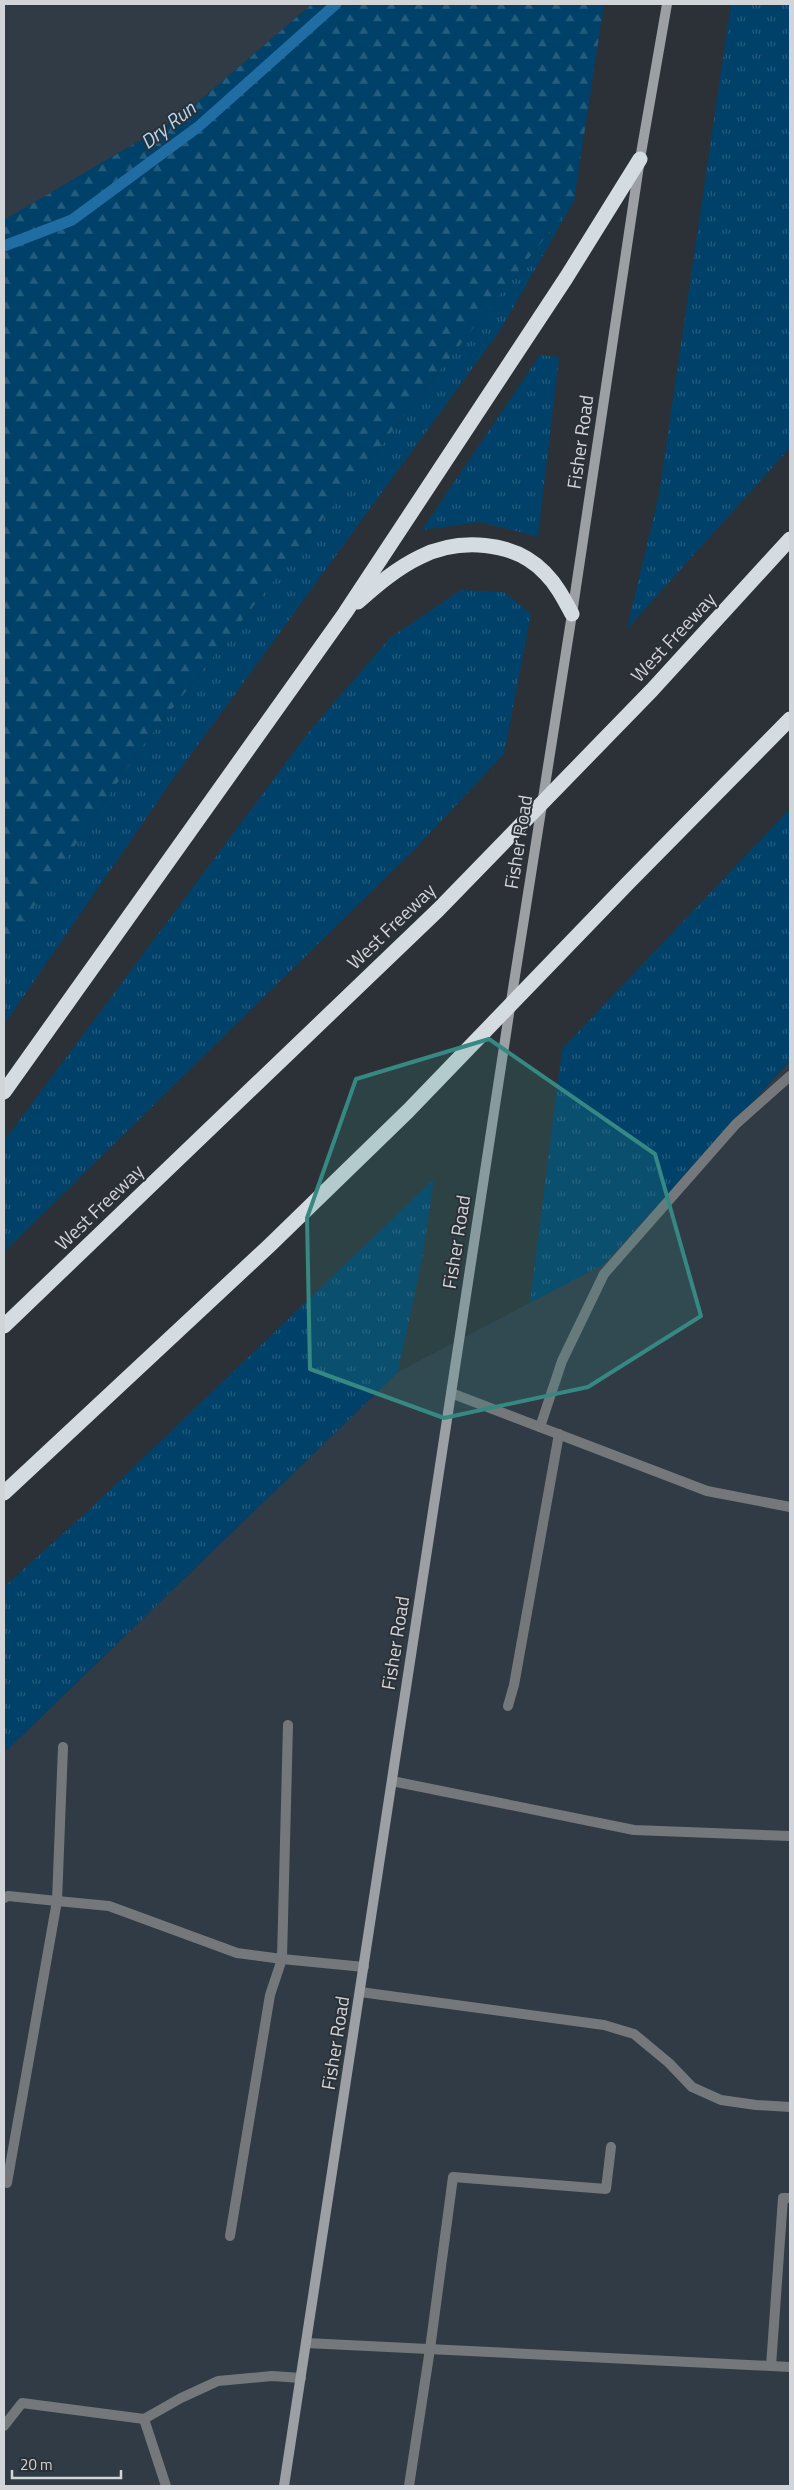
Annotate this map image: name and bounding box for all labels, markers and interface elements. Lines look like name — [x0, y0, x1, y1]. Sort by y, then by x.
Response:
water label: Dry Run — [133, 92, 203, 156]
street label: Fisher Road — [559, 393, 600, 491]
street label: West Freeway — [623, 585, 722, 688]
street label: Fisher Road — [496, 793, 539, 891]
street label: West Freeway — [340, 876, 442, 976]
street label: West Freeway — [48, 1157, 150, 1257]
street label: Fisher Road — [434, 1193, 477, 1291]
street label: Fisher Road — [373, 1594, 416, 1692]
street label: Fisher Road — [313, 1994, 356, 2092]
scale bar — [12, 2448, 121, 2480]
text: 20 m — [20, 2453, 53, 2476]

